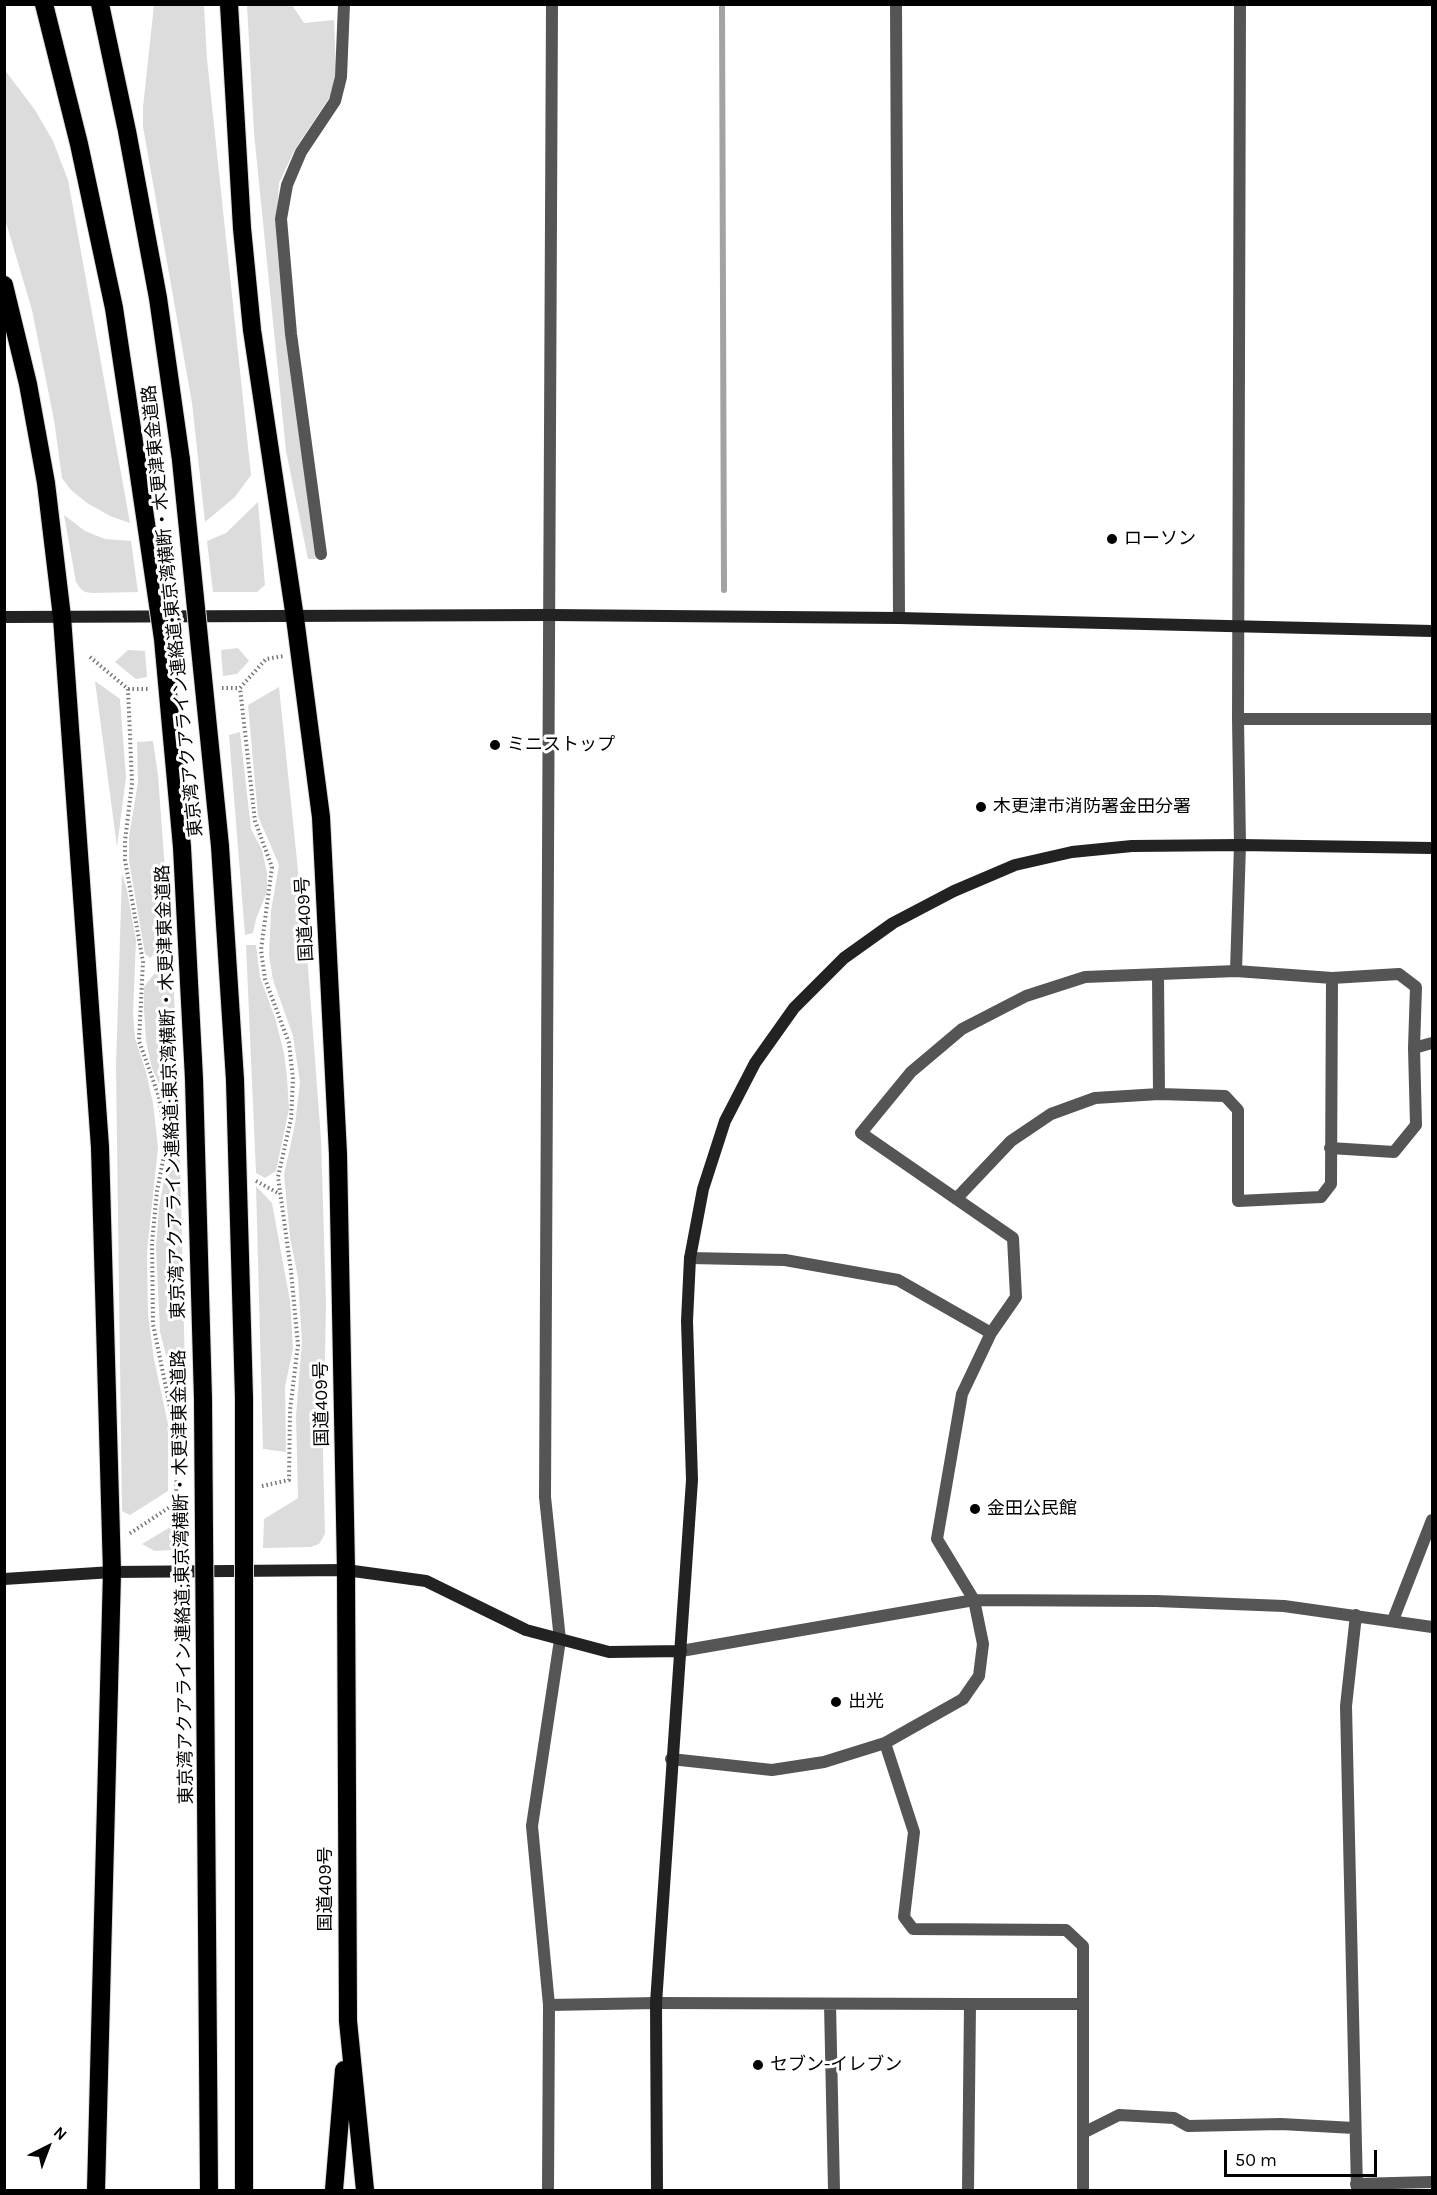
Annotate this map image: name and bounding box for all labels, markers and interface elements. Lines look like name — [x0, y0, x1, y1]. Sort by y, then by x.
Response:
street label: 東京湾アクアライン連絡道;東京湾横断・木更津東金道路 — [138, 384, 208, 838]
place label: ローソン — [1124, 528, 1196, 550]
marker: ローソン — [1105, 532, 1119, 546]
place label: ミニストップ — [507, 734, 615, 756]
marker: ミニストップ — [488, 738, 502, 752]
place label: 木更津市消防署金田分署 — [993, 796, 1191, 818]
marker: 木更津市消防署金田分署 — [974, 800, 988, 814]
street label: 東京湾アクアライン連絡道;東京湾横断・木更津東金道路 — [152, 864, 190, 1320]
street label: 国道409号 — [292, 876, 318, 962]
street label: 東京湾アクアライン連絡道;東京湾横断・木更津東金道路 — [168, 1349, 198, 1805]
street label: 国道409号 — [310, 1361, 334, 1447]
place label: 金田公民館 — [987, 1498, 1077, 1520]
marker: 金田公民館 — [968, 1502, 982, 1516]
place label: 出光 — [848, 1691, 884, 1713]
marker: 出光 — [829, 1695, 843, 1709]
street label: 国道409号 — [315, 1846, 337, 1932]
place label: セブン-イレブン — [770, 2054, 902, 2076]
marker: セブン-イレブン — [751, 2058, 765, 2072]
north arrow — [18, 2117, 78, 2177]
text: N — [50, 2122, 71, 2144]
scale bar — [1227, 2138, 1380, 2176]
text: 50 m — [1235, 2149, 1277, 2171]

